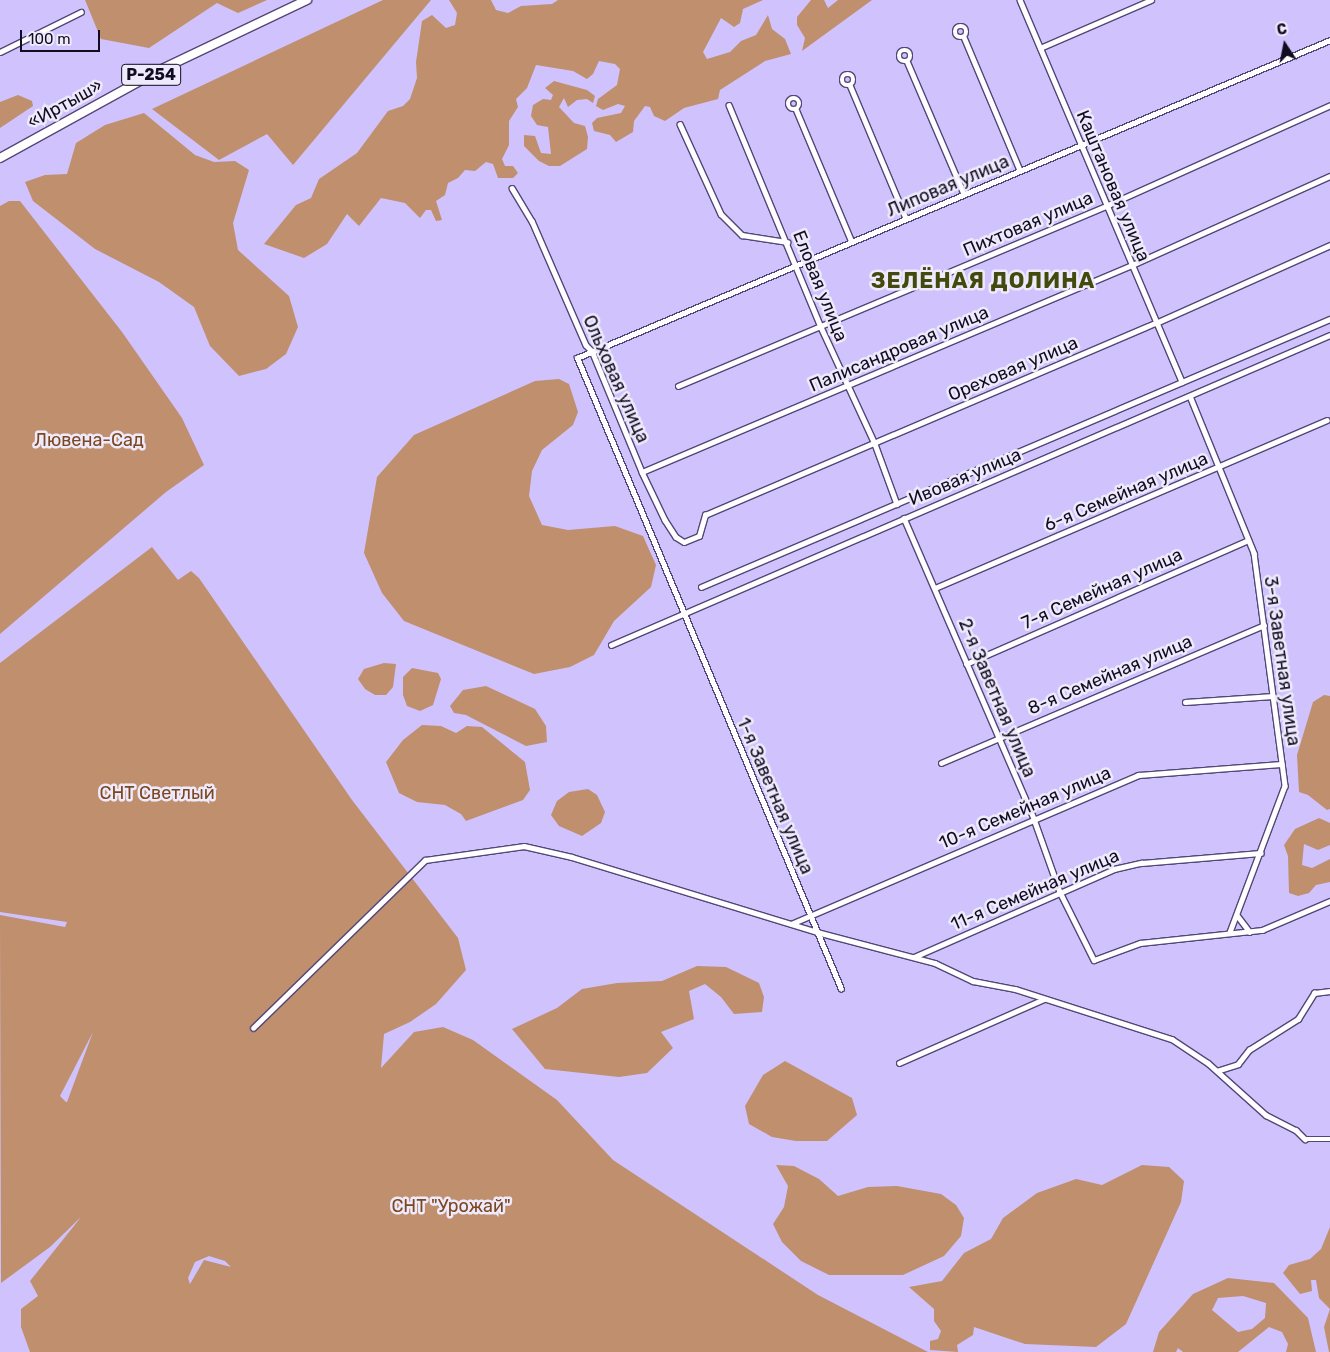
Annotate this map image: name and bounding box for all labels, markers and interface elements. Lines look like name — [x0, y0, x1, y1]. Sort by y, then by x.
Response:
scale bar — [22, 20, 102, 52]
north arrow — [1260, 20, 1310, 70]
text: С — [1276, 21, 1288, 39]
text: 100 m — [28, 30, 70, 48]
road number: Р-254 — [121, 62, 181, 88]
street label: «Иртыш» — [24, 75, 106, 133]
street label: Каштановая улица — [1071, 107, 1155, 265]
street label: Липовая улица — [884, 151, 1012, 221]
street label: Пихтовая улица — [960, 187, 1096, 261]
street label: Еловая улица — [788, 227, 852, 345]
district label: ЗЕЛЁНАЯ ДОЛИНА — [869, 268, 1097, 294]
street label: Палисандровая улица — [806, 301, 992, 397]
street label: Ольховая улица — [578, 312, 654, 446]
street label: Ореховая улица — [945, 332, 1081, 406]
park label: Лювена-Сад — [34, 429, 144, 451]
street label: Ивовая улица — [906, 444, 1024, 510]
street label: 6-я Семейная улица — [1041, 448, 1211, 536]
street label: 7-я Семейная улица — [1018, 544, 1186, 634]
street label: 3-я Заветная улица — [1259, 575, 1305, 747]
street label: 2-я Заветная улица — [954, 615, 1040, 781]
street label: 8-я Семейная улица — [1024, 631, 1196, 719]
street label: 1-я Заветная улица — [732, 714, 818, 878]
street label: 10-я Семейная улица — [936, 762, 1114, 854]
park label: СНТ Светлый — [99, 782, 215, 804]
street label: 11-я Семейная улица — [948, 845, 1122, 935]
park label: СНТ "Урожай" — [391, 1195, 511, 1217]

